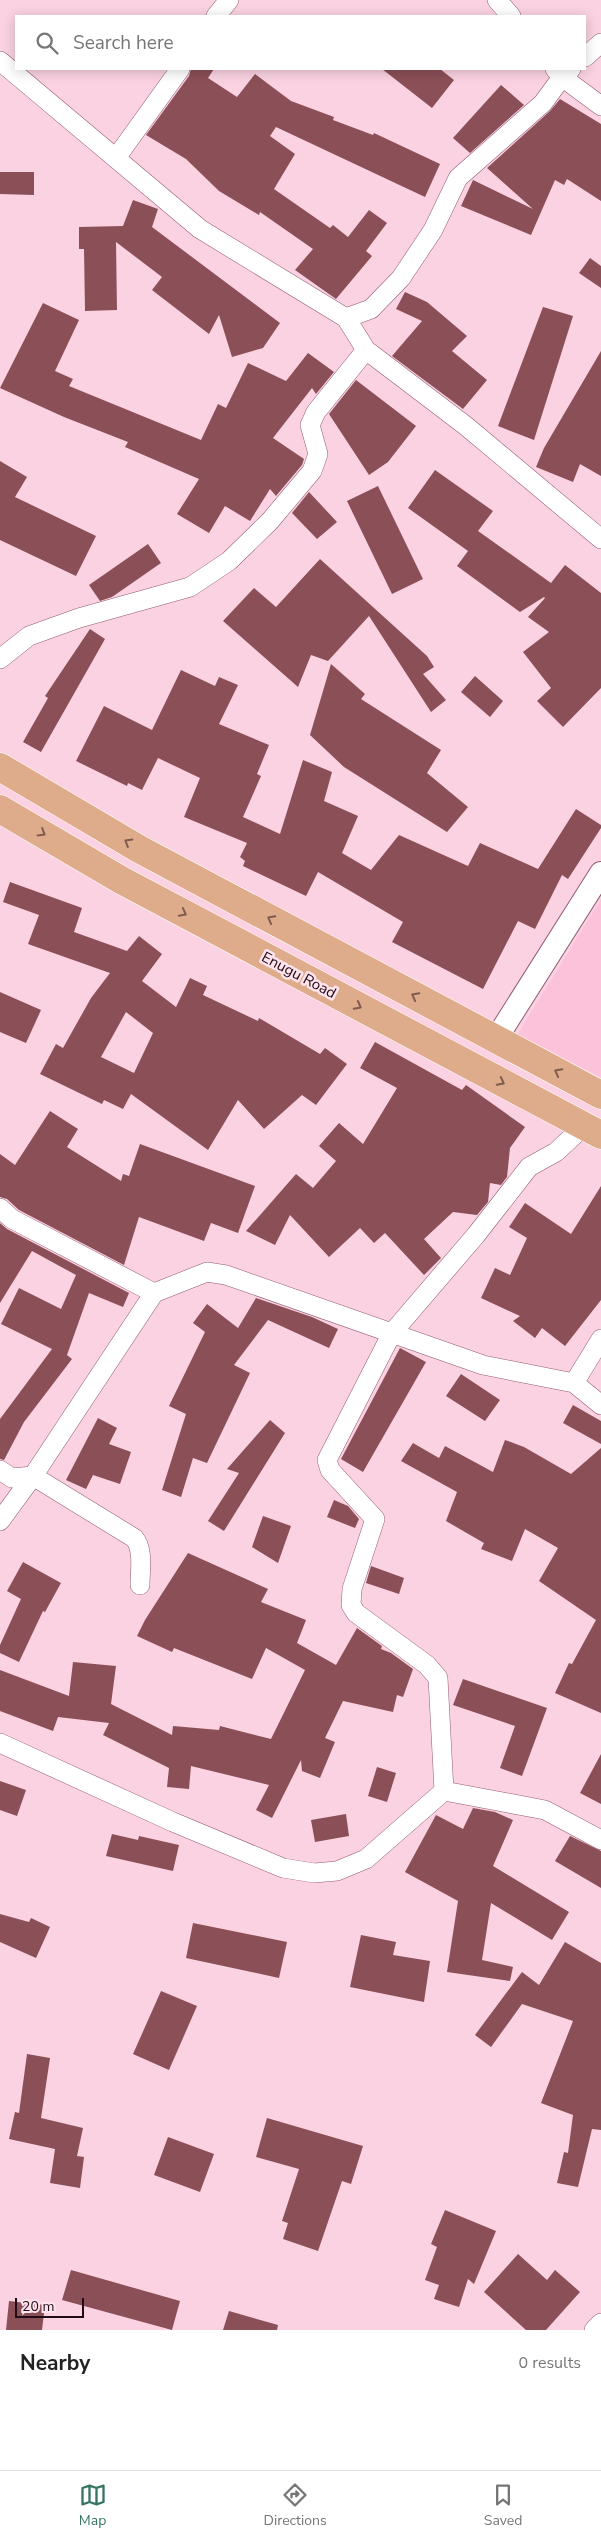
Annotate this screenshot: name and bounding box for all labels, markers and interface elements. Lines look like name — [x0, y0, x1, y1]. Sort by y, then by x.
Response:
search box — [15, 15, 586, 70]
icon: search — [33, 29, 61, 57]
text: Search here — [73, 30, 174, 56]
one-way arrow — [37, 827, 46, 837]
one-way arrow — [124, 839, 133, 849]
one-way arrow — [178, 907, 187, 917]
one-way arrow — [267, 915, 276, 925]
street label: Enugu Road — [258, 947, 340, 1003]
one-way arrow — [411, 992, 420, 1002]
one-way arrow — [353, 1000, 362, 1010]
one-way arrow — [554, 1068, 563, 1078]
one-way arrow — [496, 1076, 505, 1086]
scale bar — [15, 2295, 84, 2318]
text: 20 m — [22, 2297, 54, 2316]
text: Nearby — [20, 2349, 90, 2377]
text: 0 results — [519, 2352, 581, 2374]
tab: Map — [79, 2481, 107, 2530]
tab: Directions — [264, 2481, 327, 2530]
tab: Saved — [484, 2481, 522, 2530]

